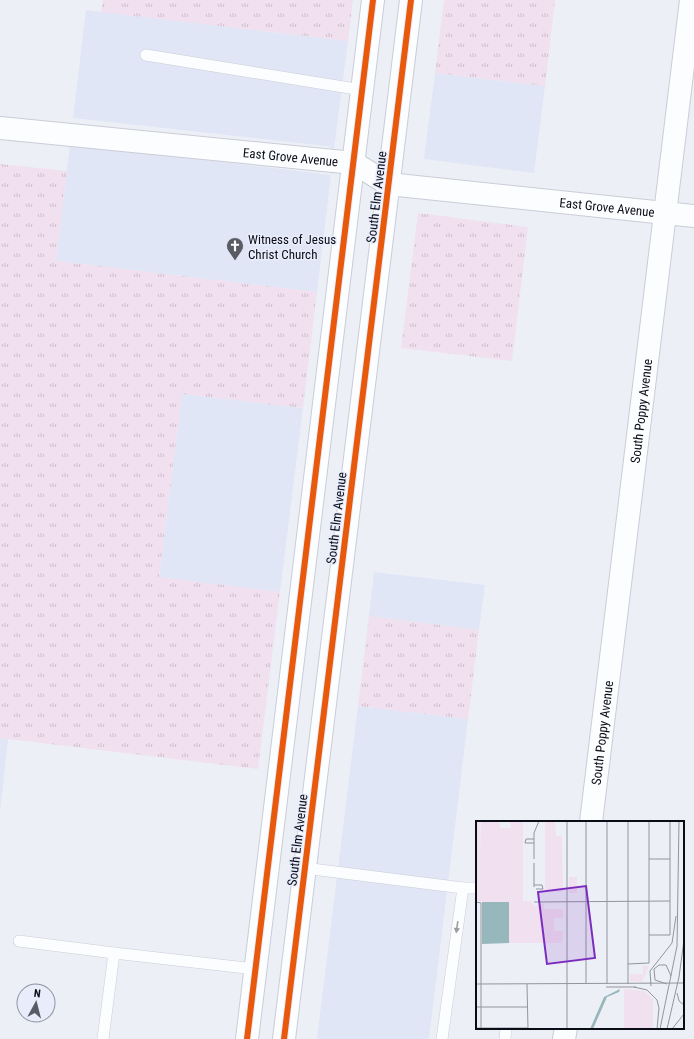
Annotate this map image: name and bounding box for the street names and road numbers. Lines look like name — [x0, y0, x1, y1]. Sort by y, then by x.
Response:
street label: East Grove Avenue — [242, 145, 339, 169]
street label: South Elm Avenue — [363, 150, 390, 244]
street label: East Grove Avenue — [559, 195, 655, 220]
street label: South Poppy Avenue — [628, 358, 655, 464]
street label: South Elm Avenue — [323, 471, 350, 565]
street label: South Poppy Avenue — [589, 680, 616, 786]
street label: South Elm Avenue — [284, 793, 311, 887]

